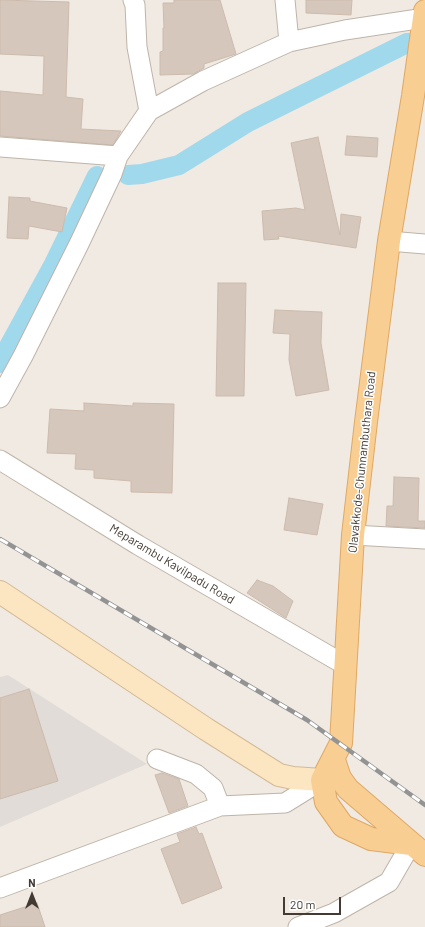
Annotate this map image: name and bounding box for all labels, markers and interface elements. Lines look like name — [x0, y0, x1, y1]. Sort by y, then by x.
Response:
street label: Olavakkode-Chunnambuthara Road — [345, 370, 379, 554]
street label: Meparambu Kavilpadu Road — [107, 521, 237, 607]
north arrow — [12, 875, 52, 915]
text: N — [28, 876, 36, 889]
scale bar — [285, 889, 343, 915]
text: 20 m — [290, 897, 316, 911]

